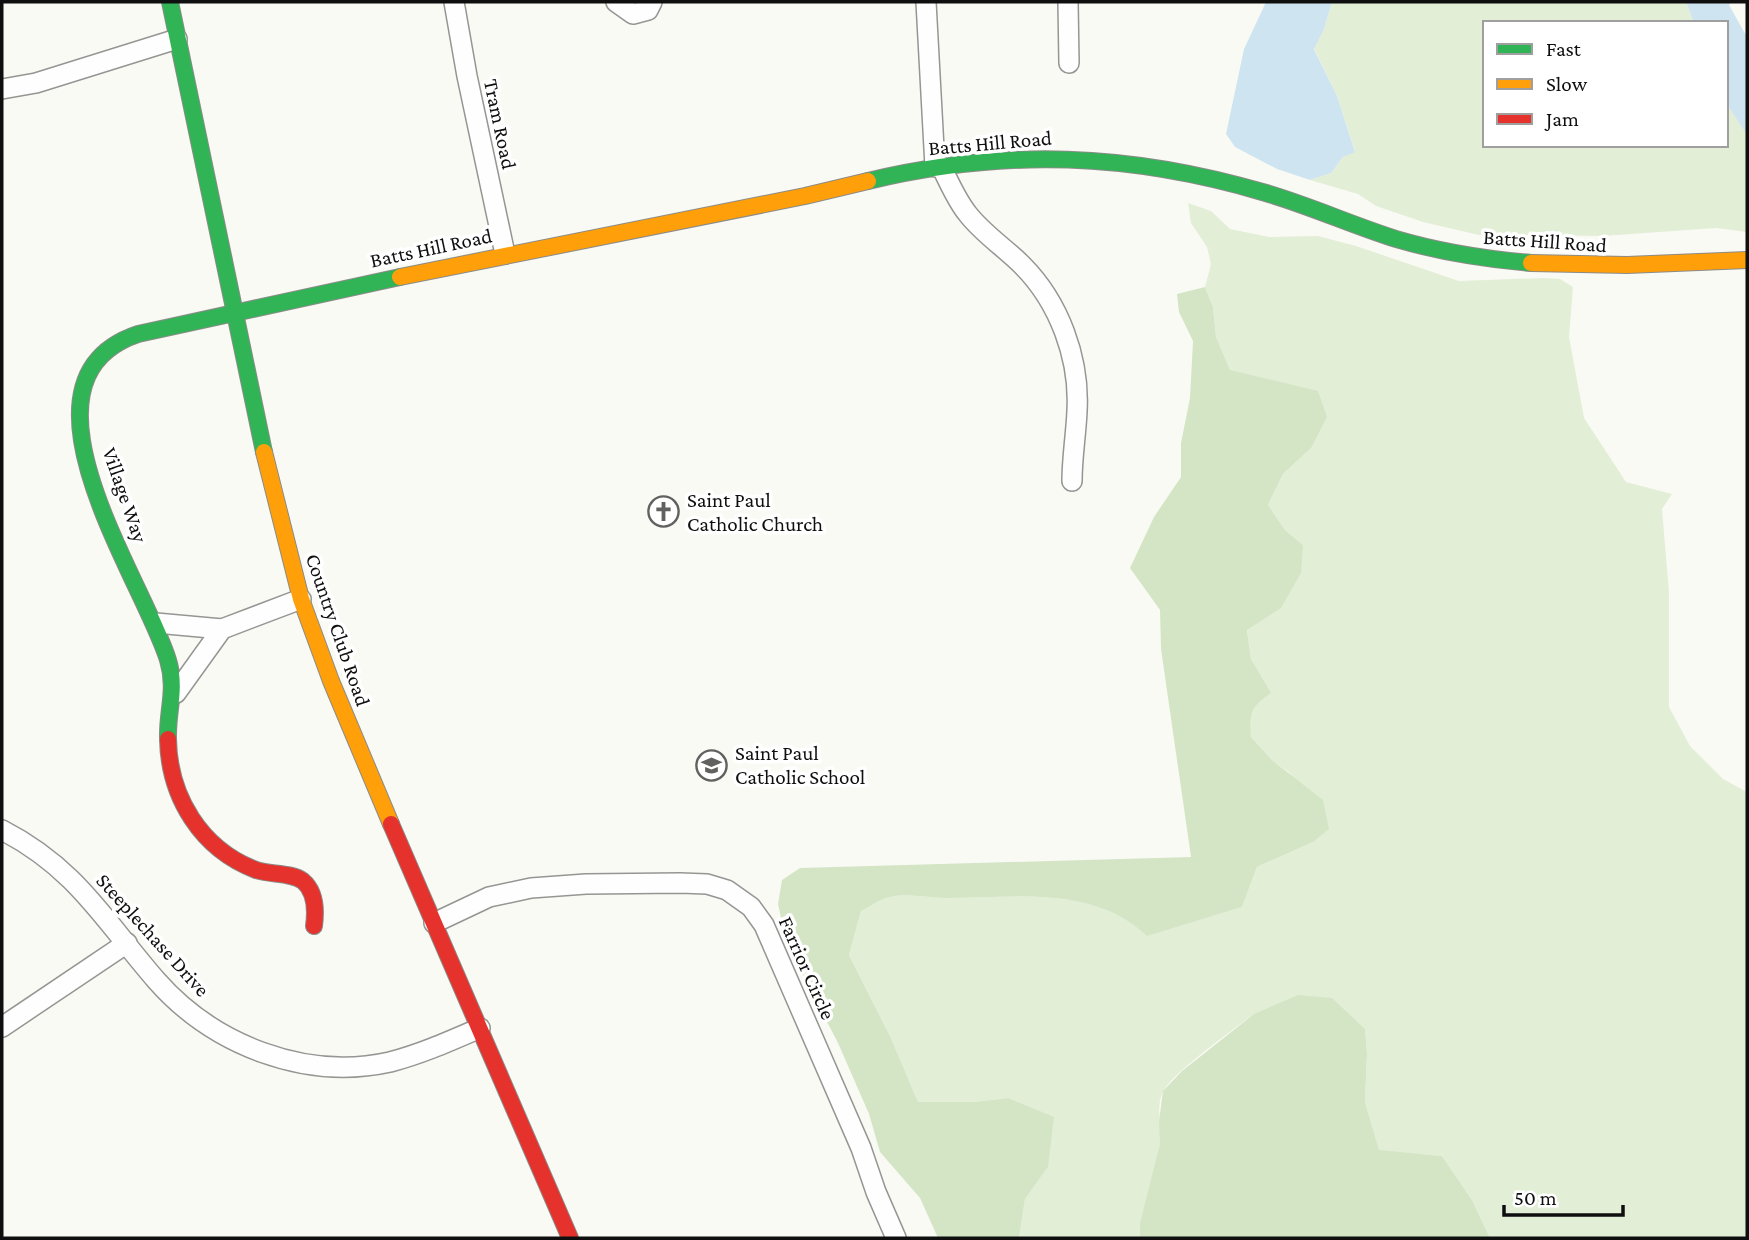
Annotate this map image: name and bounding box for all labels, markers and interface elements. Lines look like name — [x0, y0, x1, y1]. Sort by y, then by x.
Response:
legend — [1483, 21, 1728, 147]
text: Fast — [1546, 37, 1582, 61]
text: Slow — [1546, 72, 1588, 96]
street label: Tram Road — [479, 77, 521, 171]
text: Jam — [1544, 107, 1579, 131]
street label: Batts Hill Road — [927, 126, 1053, 160]
street label: Batts Hill Road — [368, 223, 494, 273]
street label: Batts Hill Road — [1482, 225, 1608, 257]
street label: Village Way — [98, 444, 153, 546]
place label: Saint Paul Catholic Church — [687, 488, 823, 536]
church icon: Saint Paul Catholic Church — [647, 495, 681, 529]
street label: Country Club Road — [301, 551, 375, 709]
place label: Saint Paul Catholic School — [735, 741, 865, 789]
school or university icon: Saint Paul Catholic School — [695, 748, 729, 782]
street label: Steeplechase Drive — [91, 868, 215, 1002]
street label: Farrior Circle — [774, 913, 840, 1023]
scale bar — [1504, 1174, 1623, 1218]
text: 50 m — [1514, 1186, 1557, 1210]

